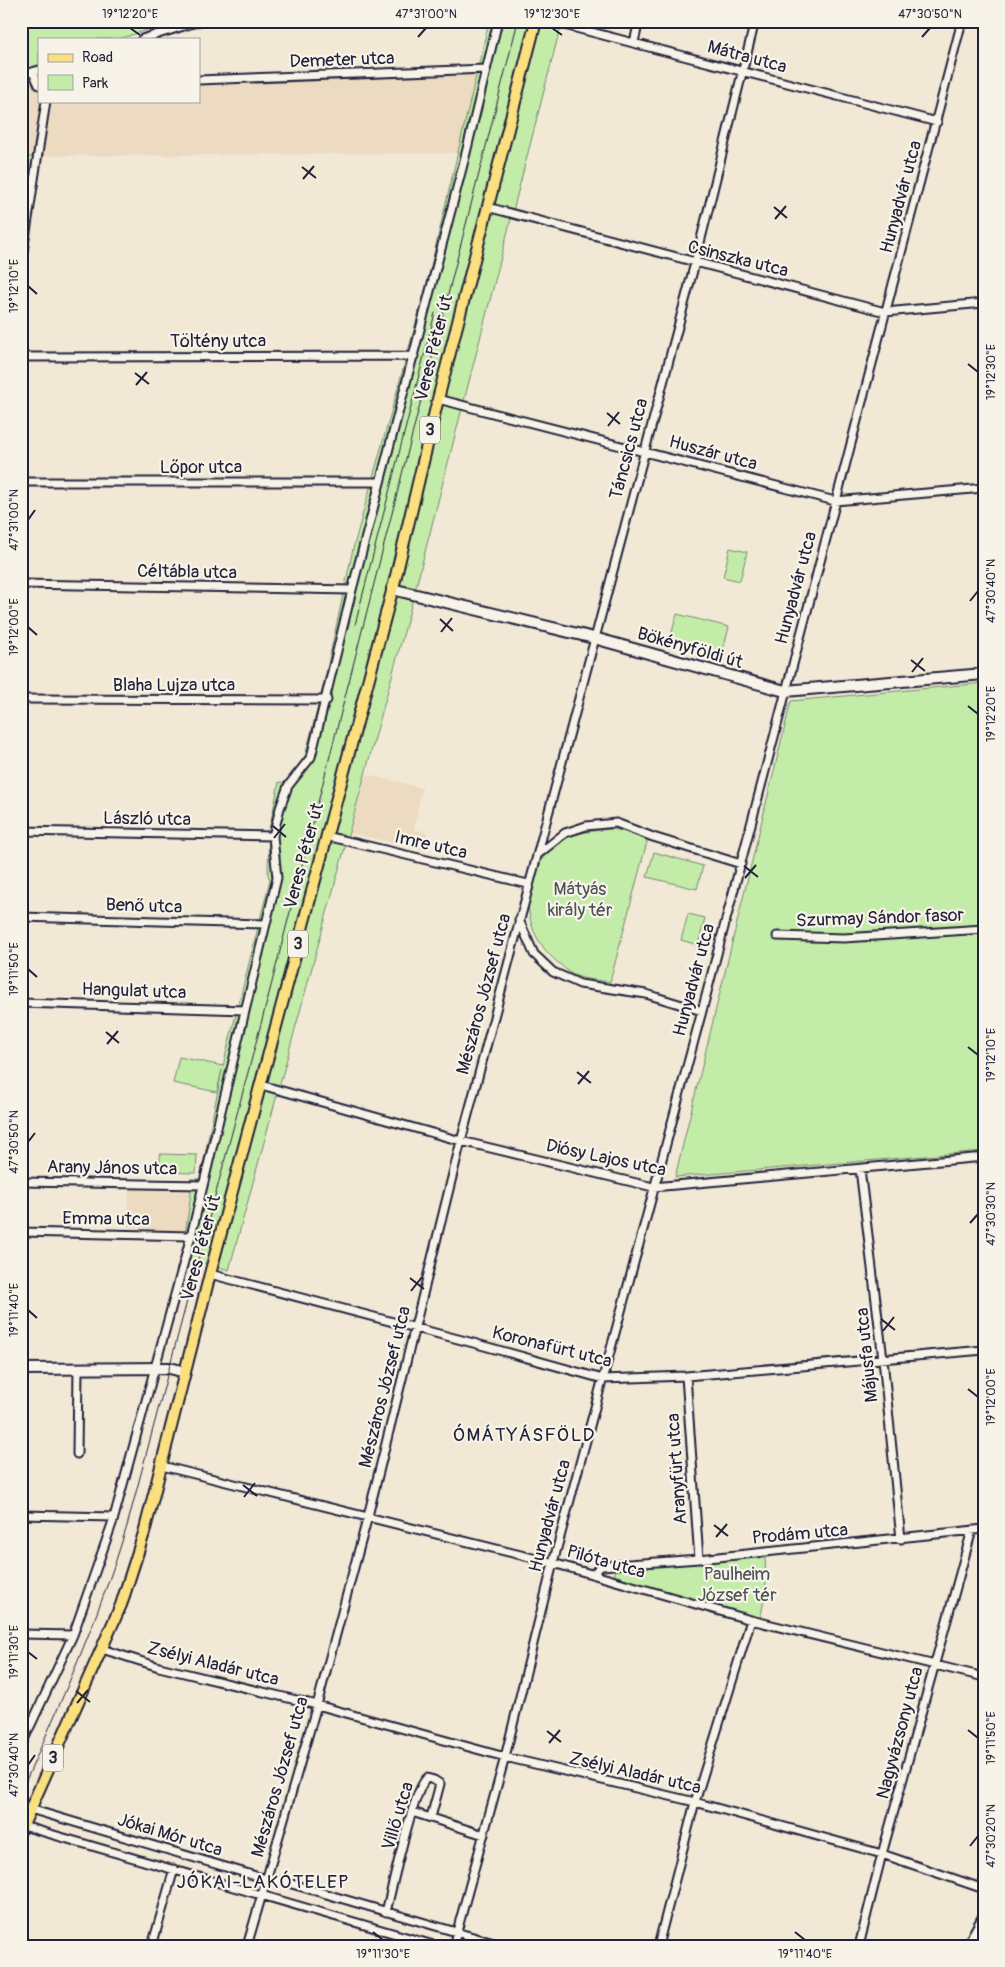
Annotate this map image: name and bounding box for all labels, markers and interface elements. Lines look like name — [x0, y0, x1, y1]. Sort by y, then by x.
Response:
text: 19°12'20"E — [102, 7, 158, 22]
text: 47°31'00"N — [395, 7, 457, 22]
text: 19°12'30"E — [524, 7, 580, 22]
text: 47°30'50"N — [898, 7, 962, 22]
street label: Mátra utca — [705, 35, 789, 79]
legend — [38, 38, 200, 102]
street label: Demeter utca — [289, 47, 395, 73]
text: Road — [82, 48, 113, 67]
text: Park — [82, 74, 109, 93]
street label: Hunyadvár utca — [875, 138, 927, 256]
street label: Csinszka utca — [685, 235, 791, 283]
text: 19°12'10"E — [7, 259, 22, 313]
street label: Veres Péter út — [410, 292, 459, 404]
street label: Töltény utca — [170, 330, 266, 353]
text: 19°12'30"E — [984, 344, 999, 400]
street label: Táncsics utca — [604, 396, 654, 502]
road number: 3 — [420, 416, 440, 444]
street label: Huszár utca — [666, 430, 760, 476]
street label: Lőpor utca — [160, 456, 242, 479]
text: 47°31'00"N — [7, 489, 22, 551]
street label: Hunyadvár utca — [770, 529, 822, 647]
text: 47°30'40"N — [984, 559, 999, 623]
street label: Céltábla utca — [137, 560, 237, 584]
text: 19°12'00"E — [7, 598, 22, 656]
street label: Bökényföldi út — [635, 622, 746, 674]
street label: Blaha Lujza utca — [113, 674, 235, 697]
text: 19°12'20"E — [984, 686, 999, 742]
street label: Veres Péter út — [279, 800, 329, 912]
street label: László utca — [103, 807, 191, 831]
street label: Imre utca — [392, 826, 470, 864]
park label: Mátyás király tér — [548, 878, 613, 922]
street label: Benő utca — [105, 893, 183, 919]
street label: Szurmay Sándor fasor — [796, 904, 965, 932]
street label: Mészáros József utca — [451, 911, 517, 1077]
street label: Hunyadvár utca — [668, 921, 720, 1039]
road number: 3 — [288, 931, 308, 958]
text: 19°11'50"E — [7, 942, 22, 996]
street label: Hangulat utca — [81, 978, 187, 1004]
text: 19°12'10"E — [984, 1028, 999, 1082]
text: 47°30'50"N — [7, 1110, 22, 1174]
street label: Diósy Lajos utca — [544, 1134, 668, 1182]
street label: Arany János utca — [47, 1155, 177, 1181]
text: 47°30'30"N — [984, 1182, 999, 1246]
street label: Veres Péter út — [176, 1192, 226, 1304]
street label: Emma utca — [62, 1207, 150, 1231]
text: 19°11'40"E — [7, 1283, 22, 1337]
street label: Mészáros József utca — [354, 1304, 416, 1470]
street label: Májusfa utca — [851, 1307, 883, 1403]
street label: Koronafürt utca — [490, 1321, 614, 1373]
text: 19°12'00"E — [984, 1368, 999, 1426]
street label: Aranyfürt utca — [662, 1413, 692, 1525]
district label: ÓMÁTYÁSFÖLD — [453, 1423, 595, 1447]
street label: Hunyadvár utca — [524, 1457, 576, 1575]
street label: Prodám utca — [751, 1518, 849, 1550]
street label: Pilóta utca — [564, 1540, 648, 1584]
park label: Paulheim József tér — [697, 1563, 777, 1607]
text: 19°11'30"E — [7, 1625, 22, 1679]
street label: Zsélyi Aladár utca — [145, 1637, 281, 1691]
street label: Nagyvázsony utca — [871, 1664, 929, 1802]
street label: Mészáros József utca — [246, 1694, 314, 1860]
text: 19°11'50"E — [984, 1711, 999, 1765]
text: 47°30'40"N — [7, 1733, 22, 1797]
road number: 3 — [43, 1745, 63, 1772]
street label: Zsélyi Aladár utca — [567, 1747, 703, 1799]
street label: Villő utca — [377, 1779, 419, 1853]
text: 47°30'20"N — [984, 1804, 999, 1868]
street label: Jókai Mór utca — [115, 1808, 225, 1862]
district label: JÓKAI-LAKÓTELEP — [176, 1870, 350, 1894]
text: 19°11'30"E — [356, 1947, 410, 1962]
text: 19°11'40"E — [778, 1947, 832, 1962]

